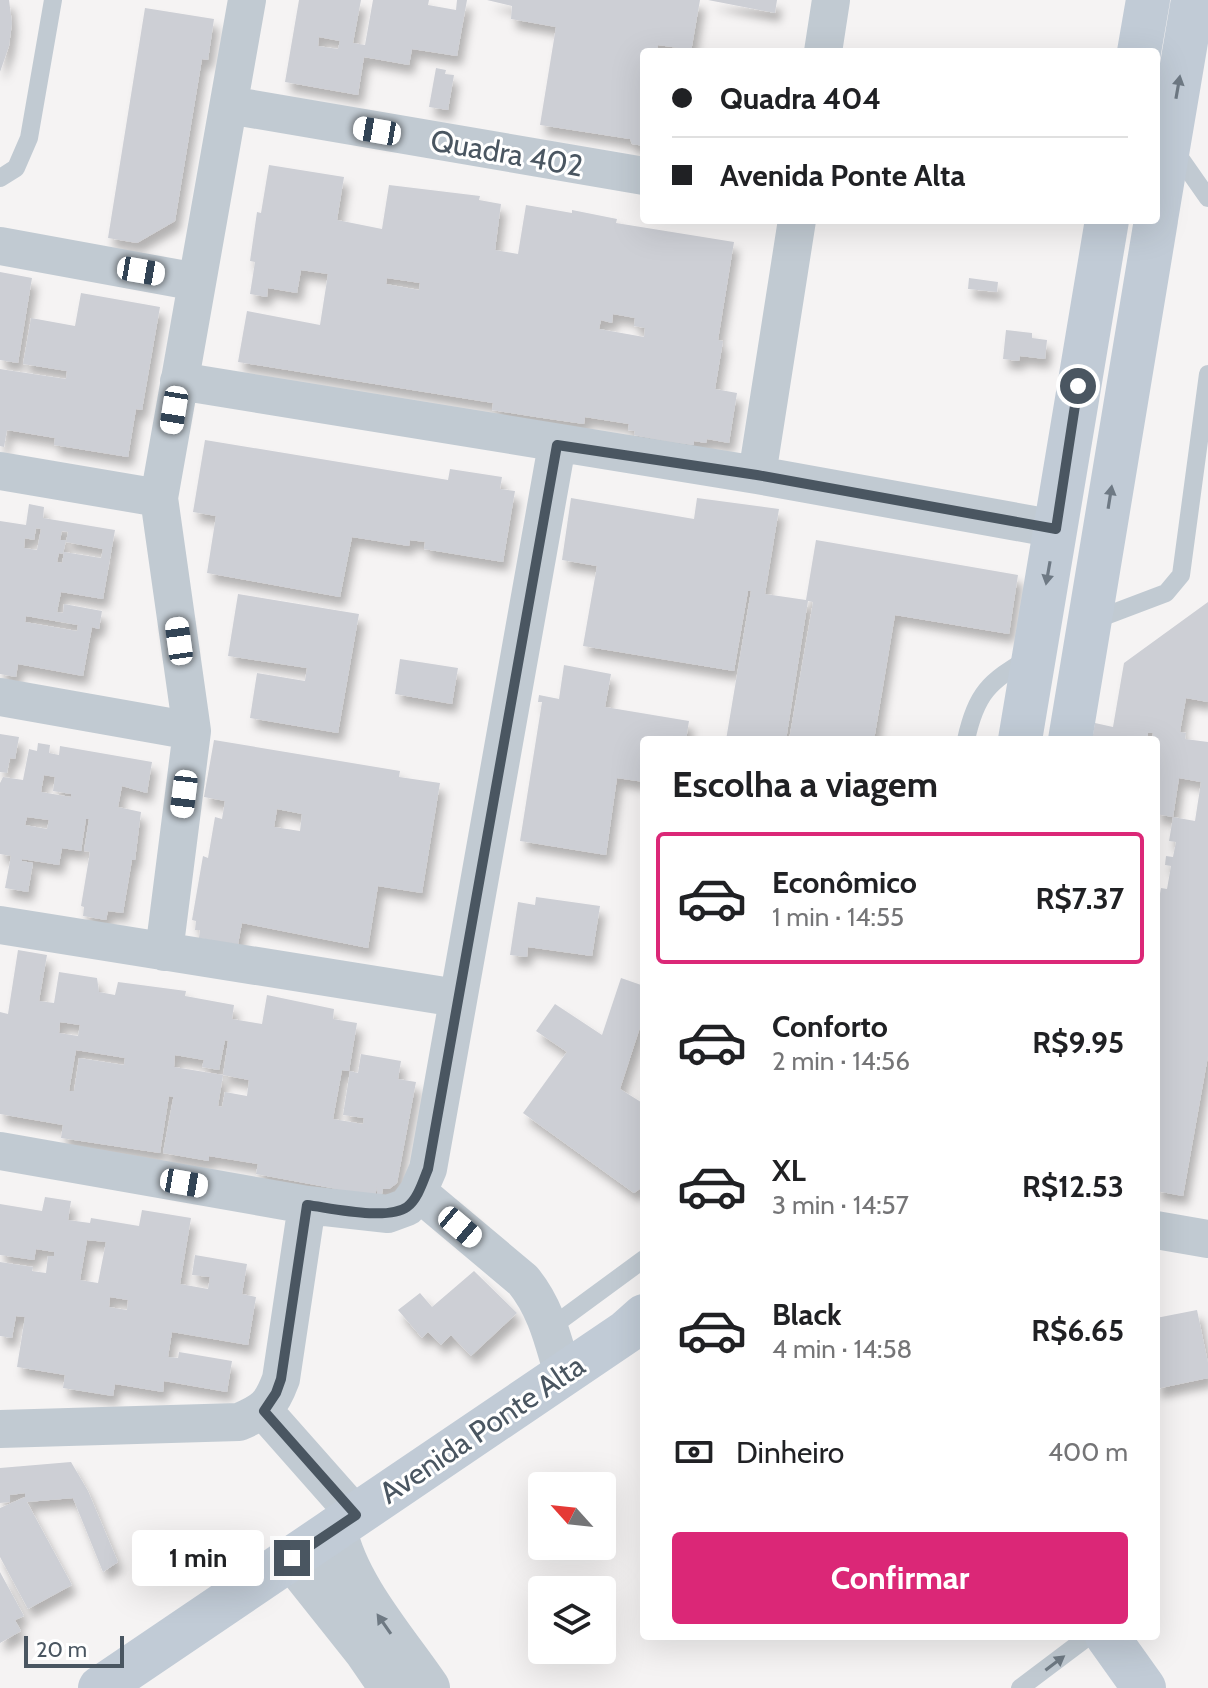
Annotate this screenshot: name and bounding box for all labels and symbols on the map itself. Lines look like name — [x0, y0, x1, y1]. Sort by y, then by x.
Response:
one-way arrow — [1173, 74, 1185, 99]
car — [351, 115, 403, 147]
street label: Quadra 402 — [428, 121, 586, 185]
car — [115, 255, 167, 287]
route start — [1060, 368, 1096, 404]
car — [158, 384, 190, 436]
one-way arrow — [1104, 484, 1117, 509]
one-way arrow — [1041, 561, 1054, 586]
car — [164, 616, 194, 666]
car — [169, 769, 199, 819]
car — [158, 1167, 210, 1199]
car — [434, 1202, 486, 1252]
street label: Avenida Ponte Alta — [372, 1346, 592, 1511]
north arrow — [528, 1472, 616, 1560]
callout: 1 min — [132, 1530, 264, 1586]
route end — [274, 1540, 310, 1576]
one-way arrow — [377, 1613, 392, 1634]
scale bar — [24, 1632, 124, 1668]
one-way arrow — [1045, 1655, 1065, 1671]

